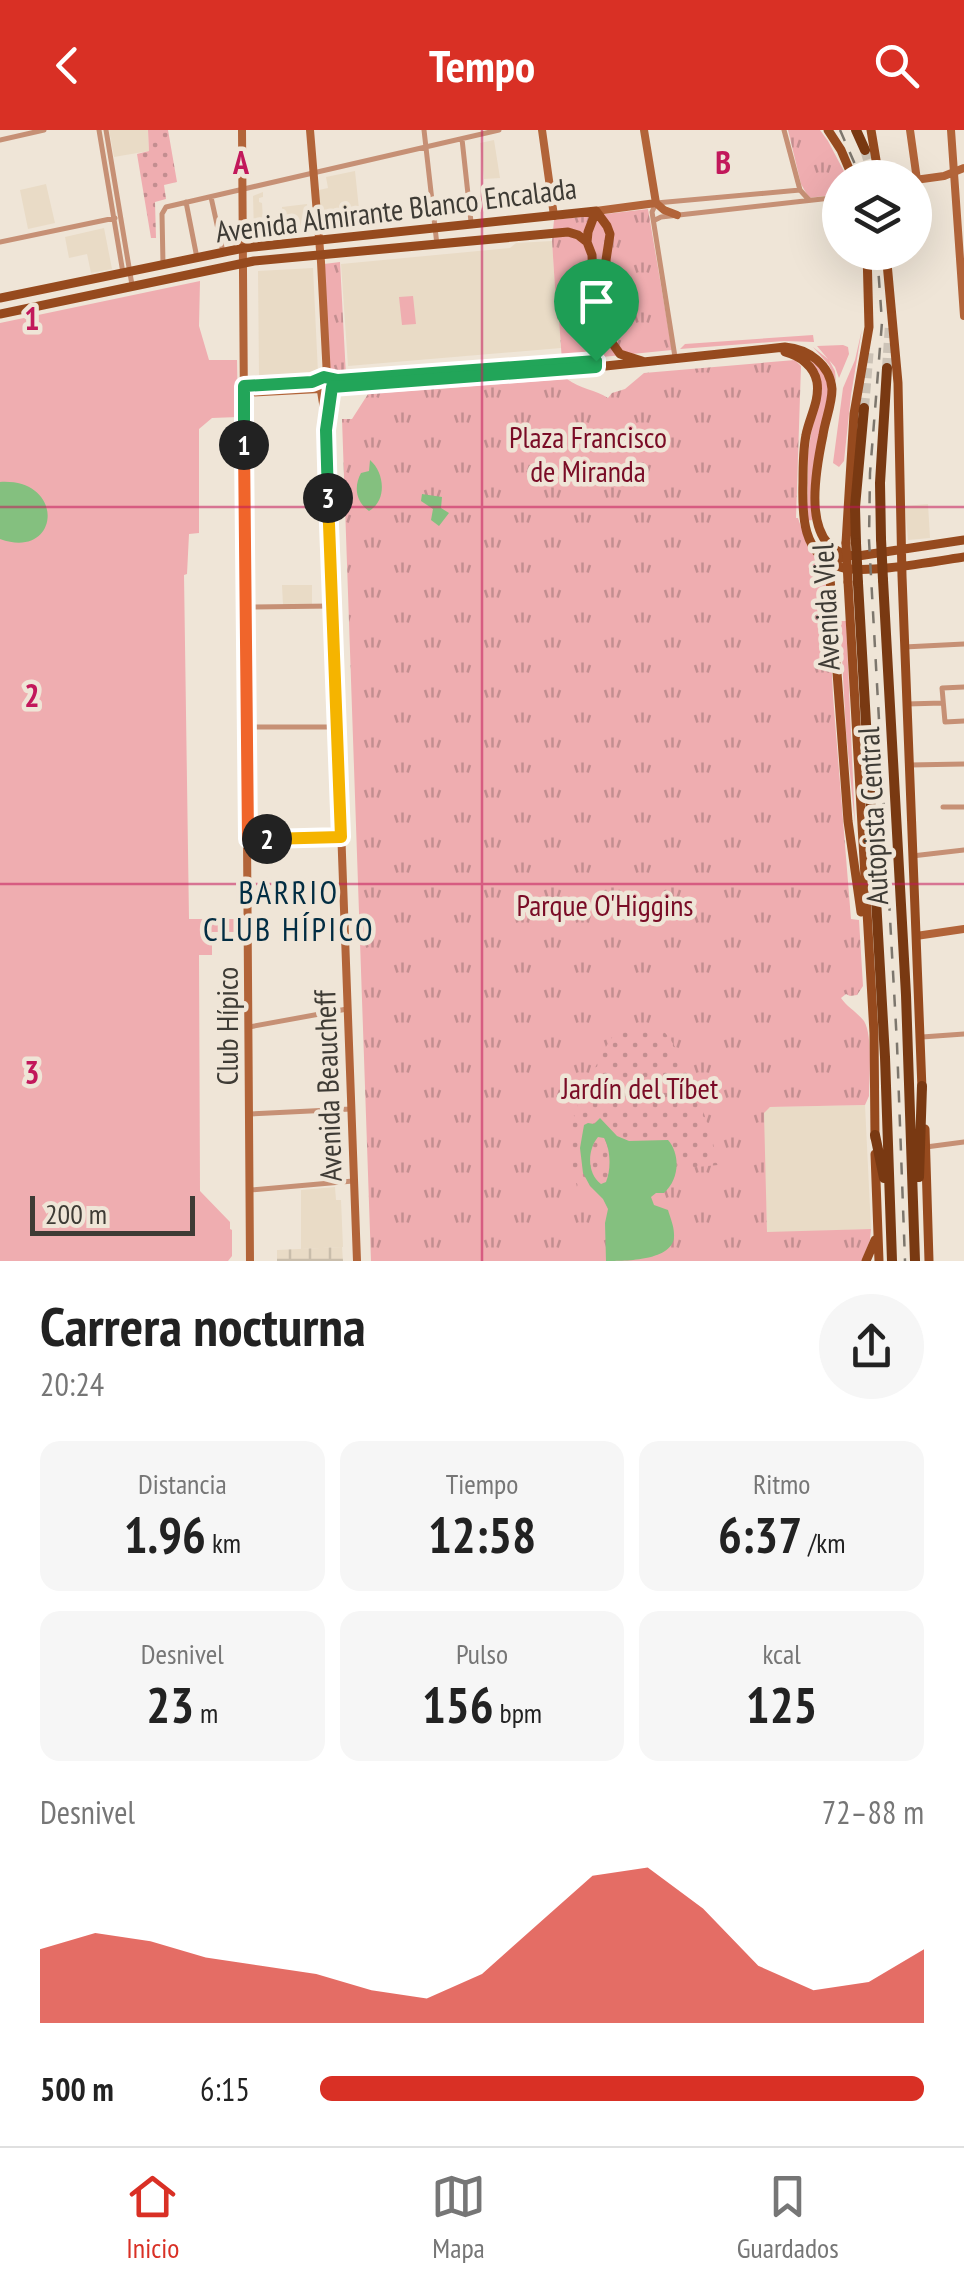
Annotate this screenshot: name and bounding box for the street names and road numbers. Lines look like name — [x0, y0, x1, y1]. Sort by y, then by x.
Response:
street label: Avenida Almirante Blanco Encalada — [213, 168, 579, 250]
street label: Avenida Viel — [802, 542, 848, 672]
street label: Autopista Central — [848, 726, 896, 906]
street label: Club Hípico — [207, 967, 246, 1085]
street label: Avenida Beaucheff — [304, 988, 350, 1182]

